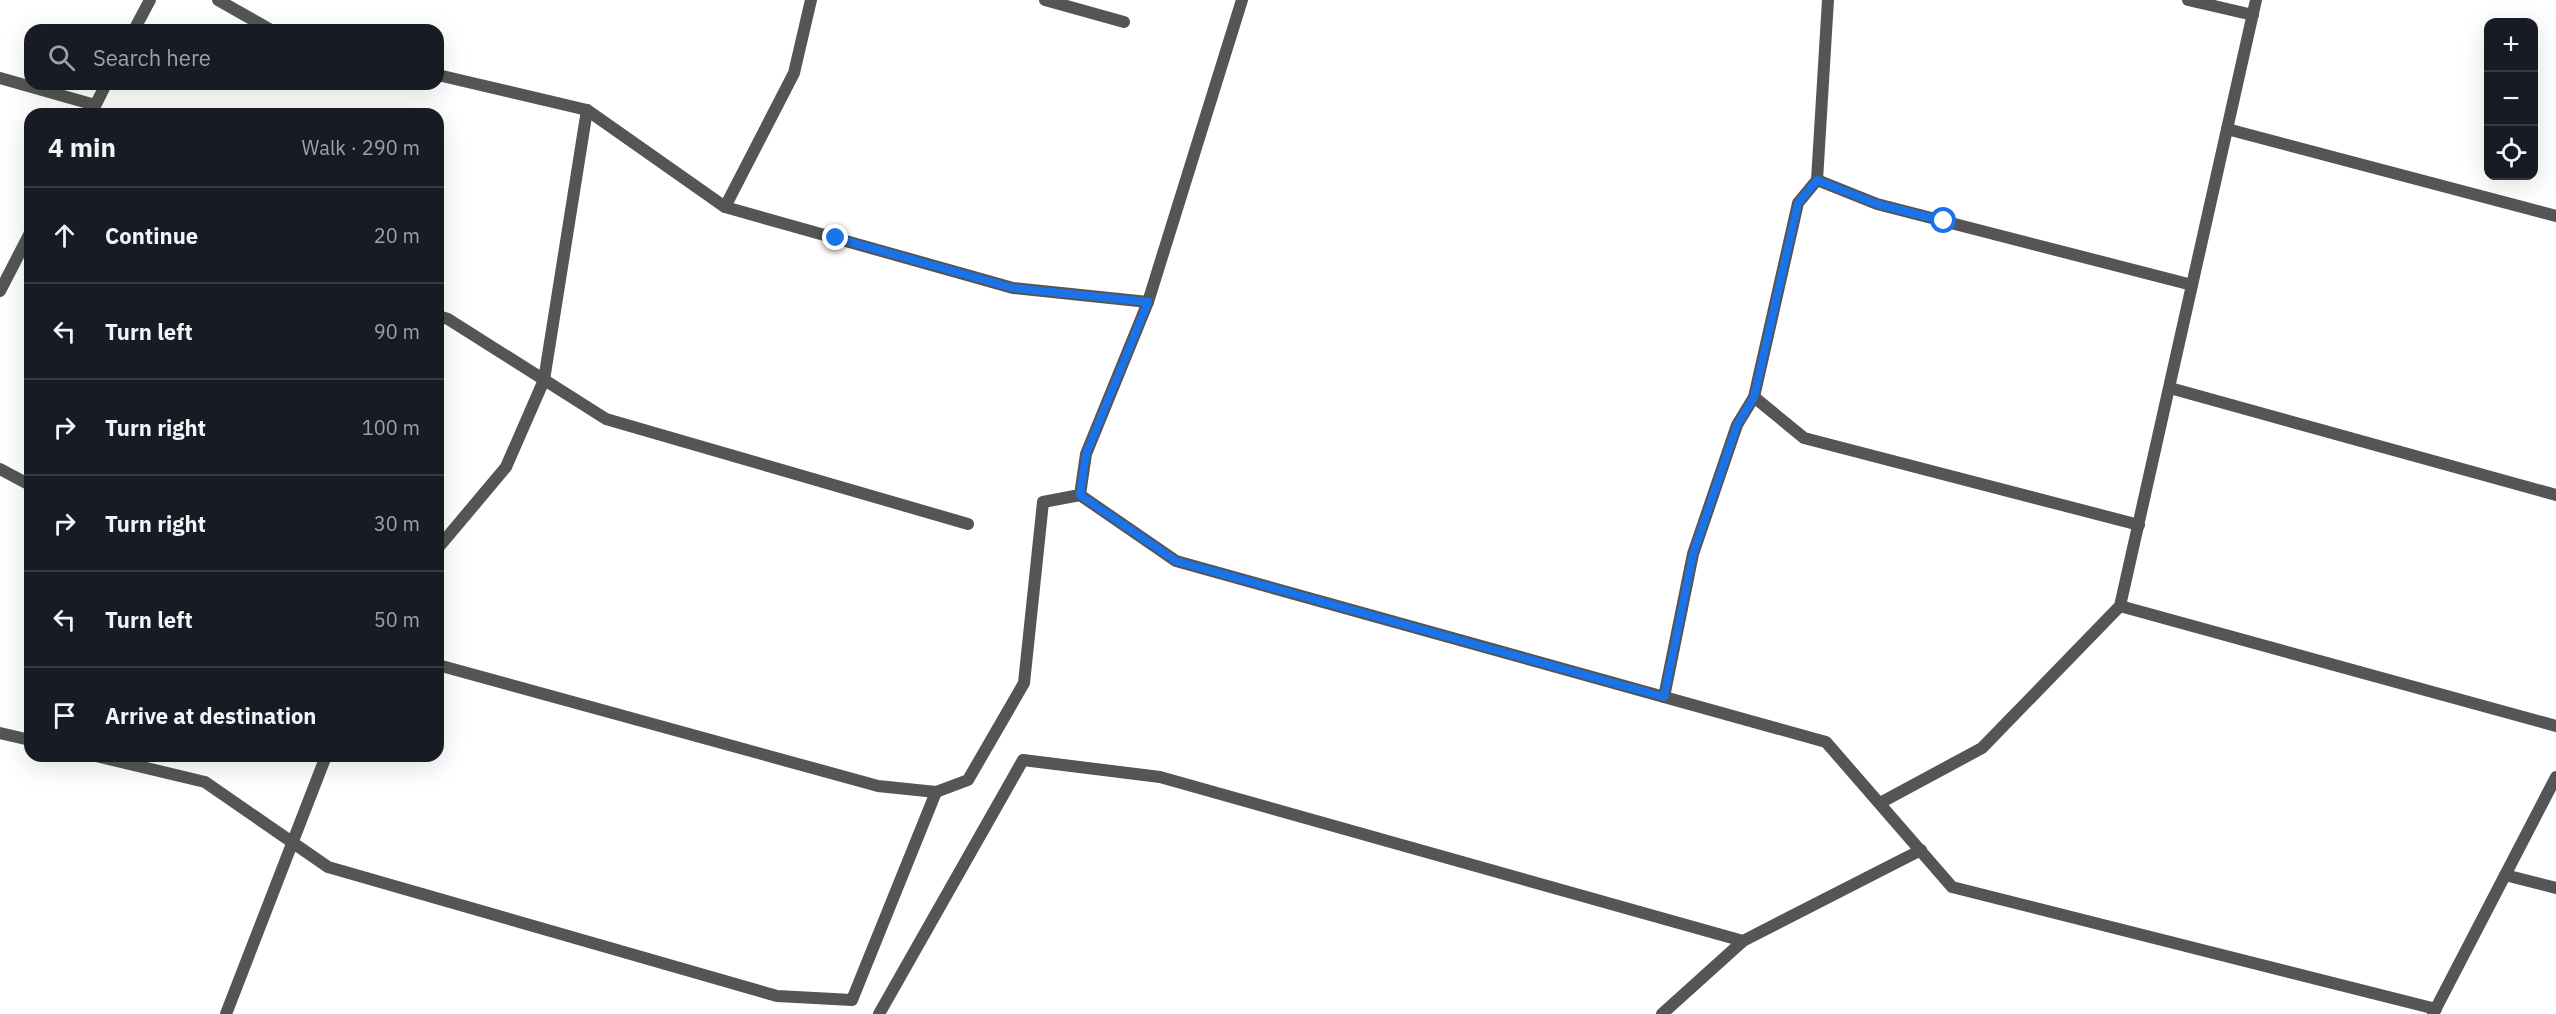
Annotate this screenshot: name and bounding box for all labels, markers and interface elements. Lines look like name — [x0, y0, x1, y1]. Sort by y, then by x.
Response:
map controls — [2484, 18, 2538, 180]
button: + — [2484, 18, 2538, 72]
search box — [24, 24, 444, 90]
icon: search — [45, 41, 78, 74]
text: Search here — [93, 43, 211, 72]
button: − — [2484, 72, 2538, 126]
button: locate — [2484, 126, 2538, 180]
text: 4 min — [48, 130, 116, 164]
text: Walk · 290 m — [302, 134, 420, 161]
route start — [1930, 207, 1956, 233]
icon: ahead — [48, 219, 81, 252]
text: Continue — [105, 221, 198, 250]
text: 20 m — [374, 222, 420, 249]
route end — [822, 224, 848, 250]
icon: left — [48, 315, 81, 348]
text: Turn left — [105, 317, 193, 346]
text: 90 m — [374, 318, 420, 345]
icon: right — [48, 411, 81, 444]
text: Turn right — [105, 413, 206, 442]
text: 100 m — [362, 414, 420, 441]
icon: right — [48, 507, 81, 540]
text: Turn right — [105, 509, 206, 538]
text: 30 m — [374, 510, 420, 537]
icon: left — [48, 603, 81, 636]
text: Turn left — [105, 605, 193, 634]
text: 50 m — [374, 606, 420, 633]
icon: arrive — [48, 699, 81, 732]
text: Arrive at destination — [105, 701, 316, 730]

